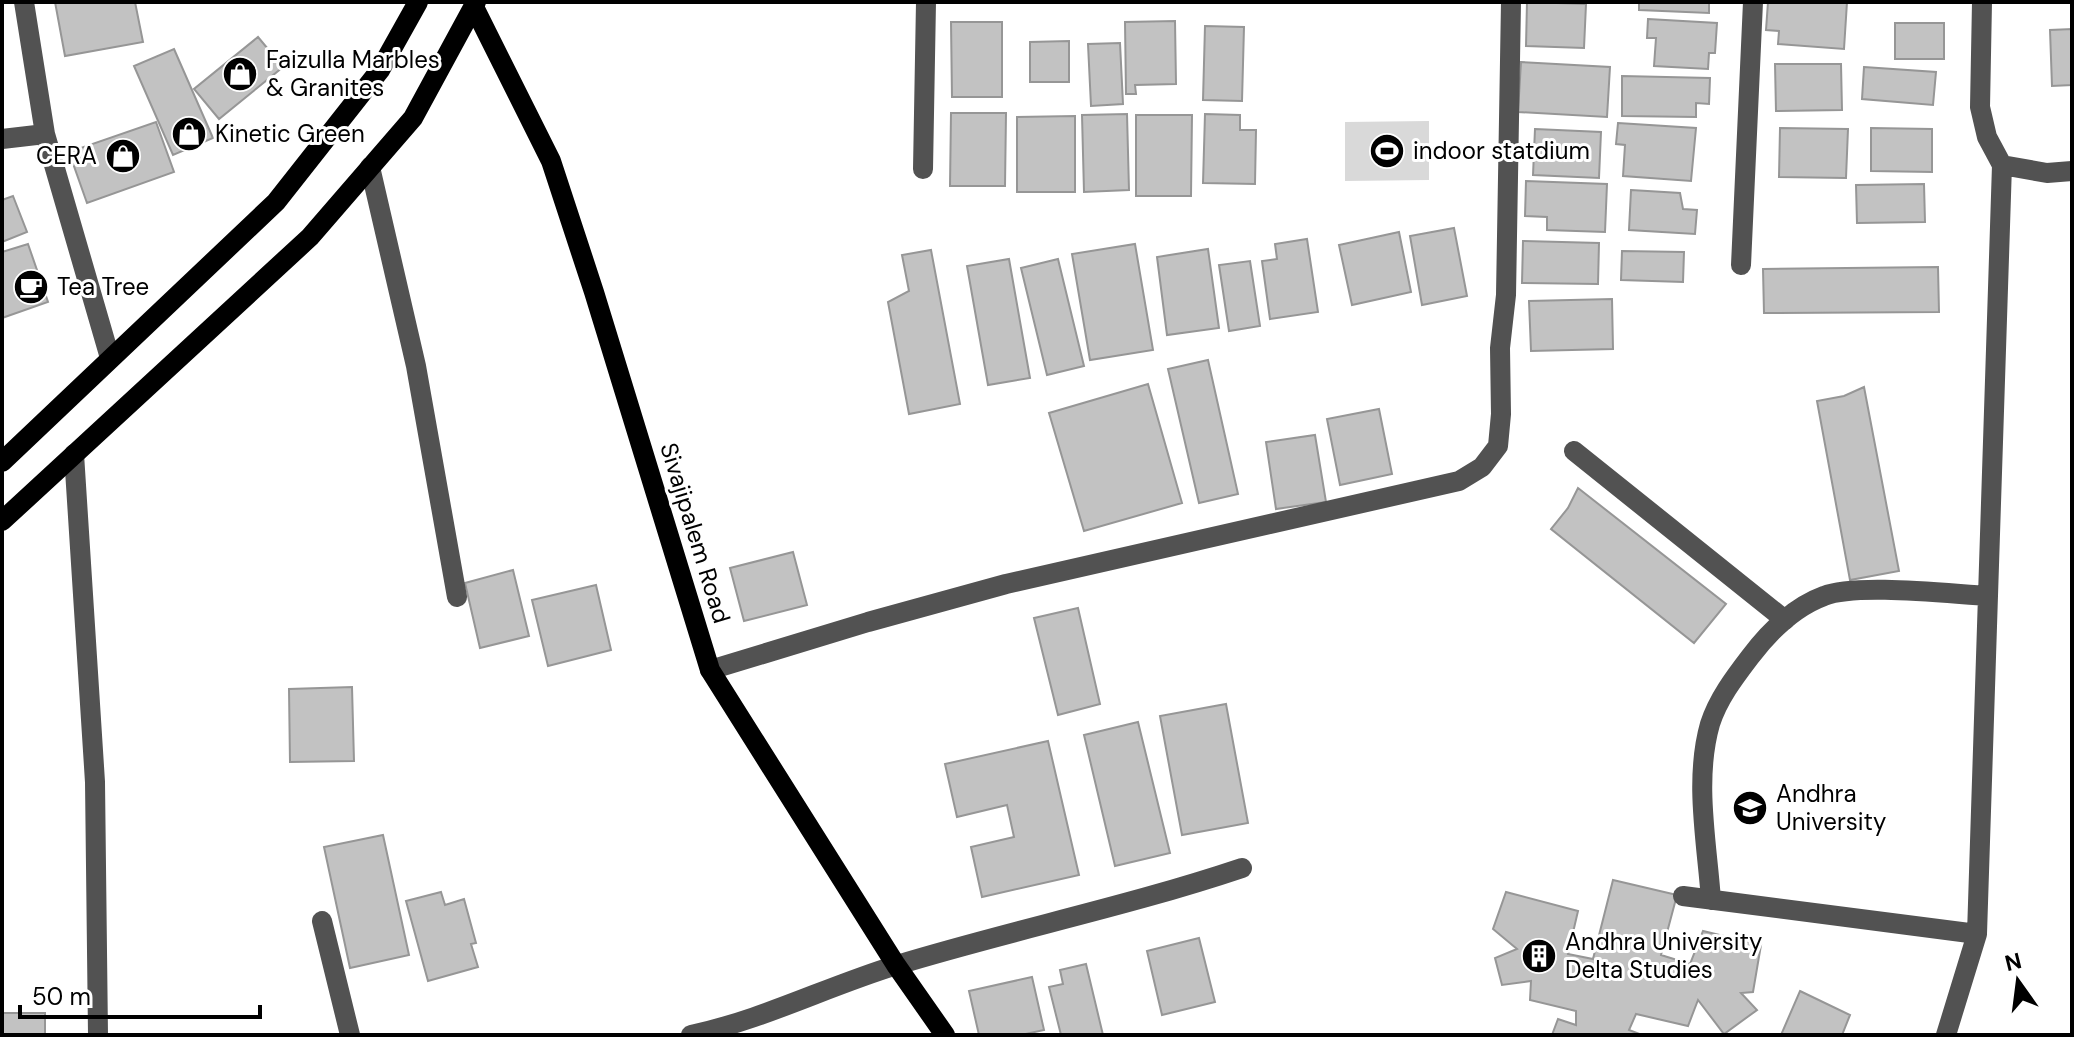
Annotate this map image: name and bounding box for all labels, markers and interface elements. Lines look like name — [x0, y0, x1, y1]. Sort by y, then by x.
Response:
place label: Faizulla Marbles & Granites — [266, 44, 440, 103]
shop icon: Faizulla Marbles & Granites — [221, 55, 259, 93]
shop icon: Kinetic Green — [170, 115, 208, 153]
place label: Kinetic Green — [215, 118, 365, 149]
sports icon: indoor statdium — [1368, 132, 1406, 170]
place label: indoor statdium — [1413, 135, 1590, 166]
shop icon: CERA — [104, 137, 142, 175]
place label: CERA — [36, 140, 97, 171]
cafe icon: Tea Tree — [12, 268, 50, 306]
place label: Tea Tree — [57, 271, 149, 302]
street label: Sivajipalem Road — [653, 439, 738, 627]
place label: Andhra University — [1776, 778, 1886, 837]
school or university icon: Andhra University — [1731, 789, 1769, 827]
place label: Andhra University Delta Studies — [1565, 926, 1762, 985]
building icon: Andhra University Delta Studies — [1520, 937, 1558, 975]
north arrow — [1978, 941, 2058, 1021]
text: N — [2002, 946, 2025, 978]
scale bar — [20, 969, 260, 1019]
text: 50 m — [32, 981, 91, 1012]

